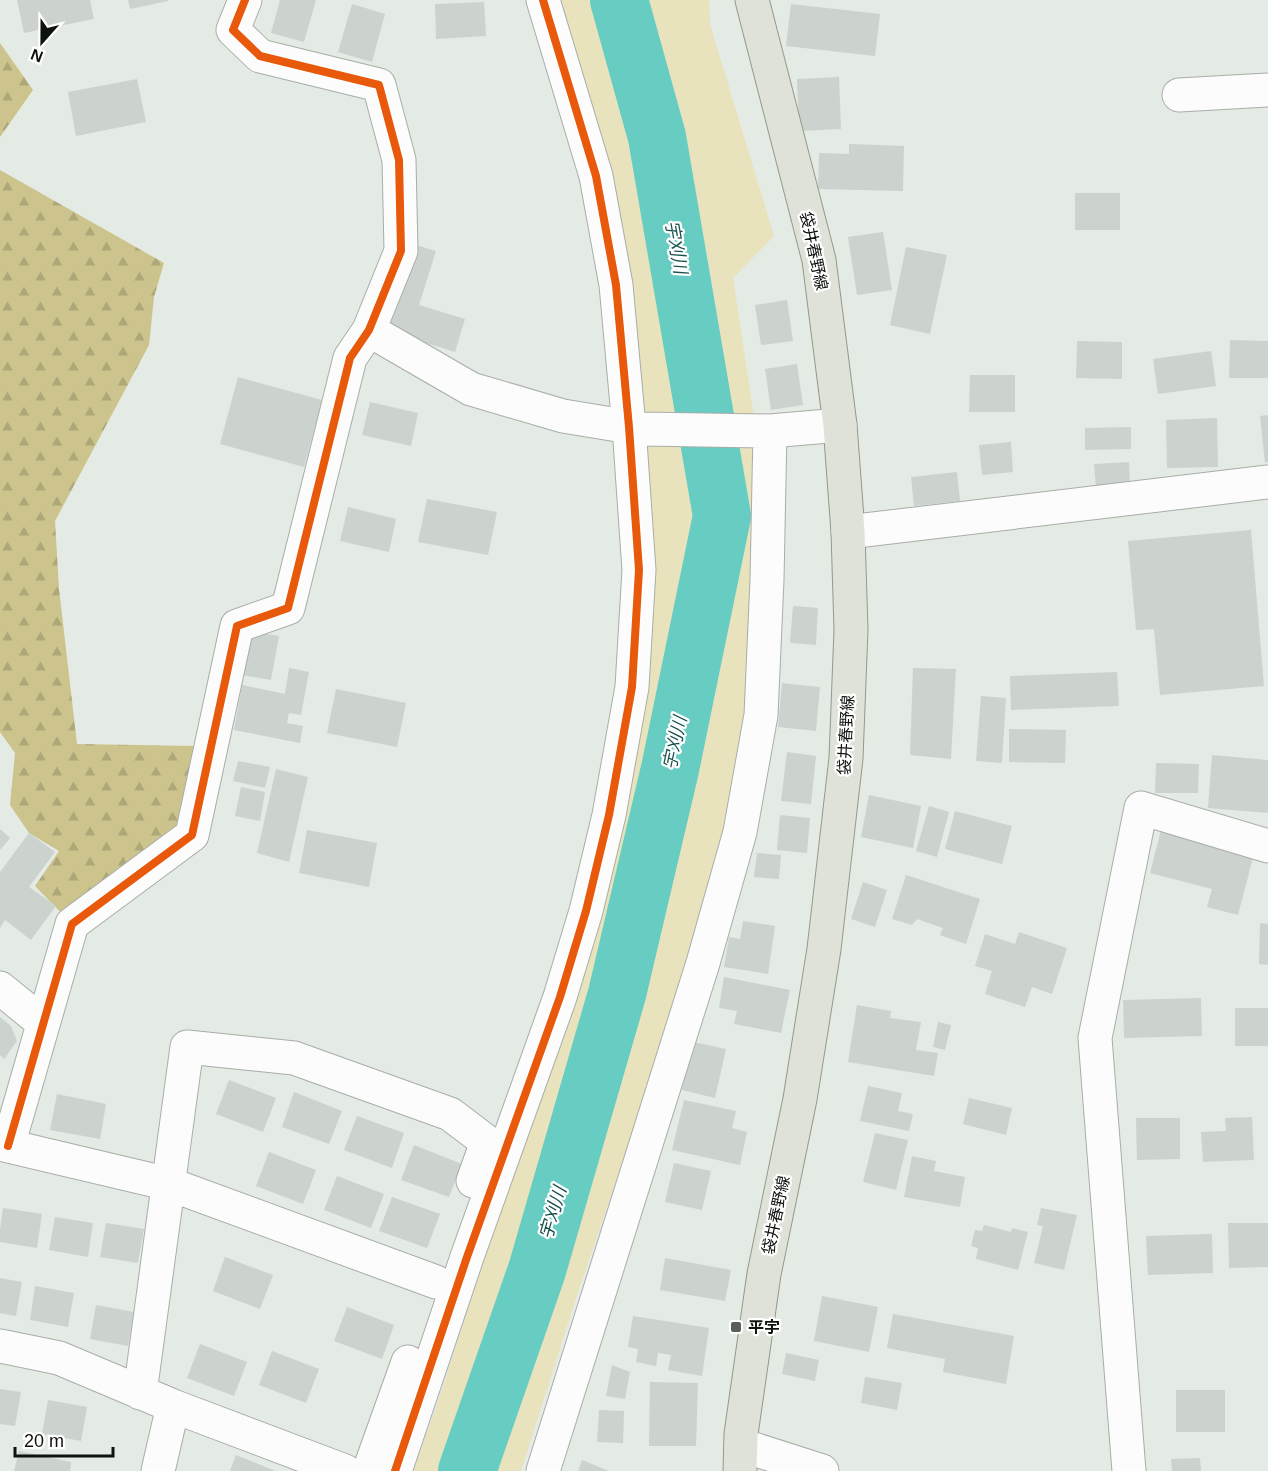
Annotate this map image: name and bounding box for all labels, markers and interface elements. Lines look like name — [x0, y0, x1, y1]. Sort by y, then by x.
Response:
north arrow — [12, 12, 72, 72]
text: N — [28, 46, 45, 66]
street label: 袋井春野線 — [797, 210, 831, 292]
water label: 宇刈川 — [661, 219, 691, 277]
street label: 袋井春野線 — [835, 695, 857, 775]
water label: 宇刈川 — [660, 713, 691, 771]
street label: 袋井春野線 — [759, 1174, 793, 1256]
water label: 宇刈川 — [536, 1182, 571, 1242]
place label: 平宇 — [748, 1319, 780, 1336]
marker: 平宇 — [729, 1320, 743, 1334]
scale bar — [15, 1420, 112, 1458]
text: 20 m — [24, 1431, 64, 1451]

